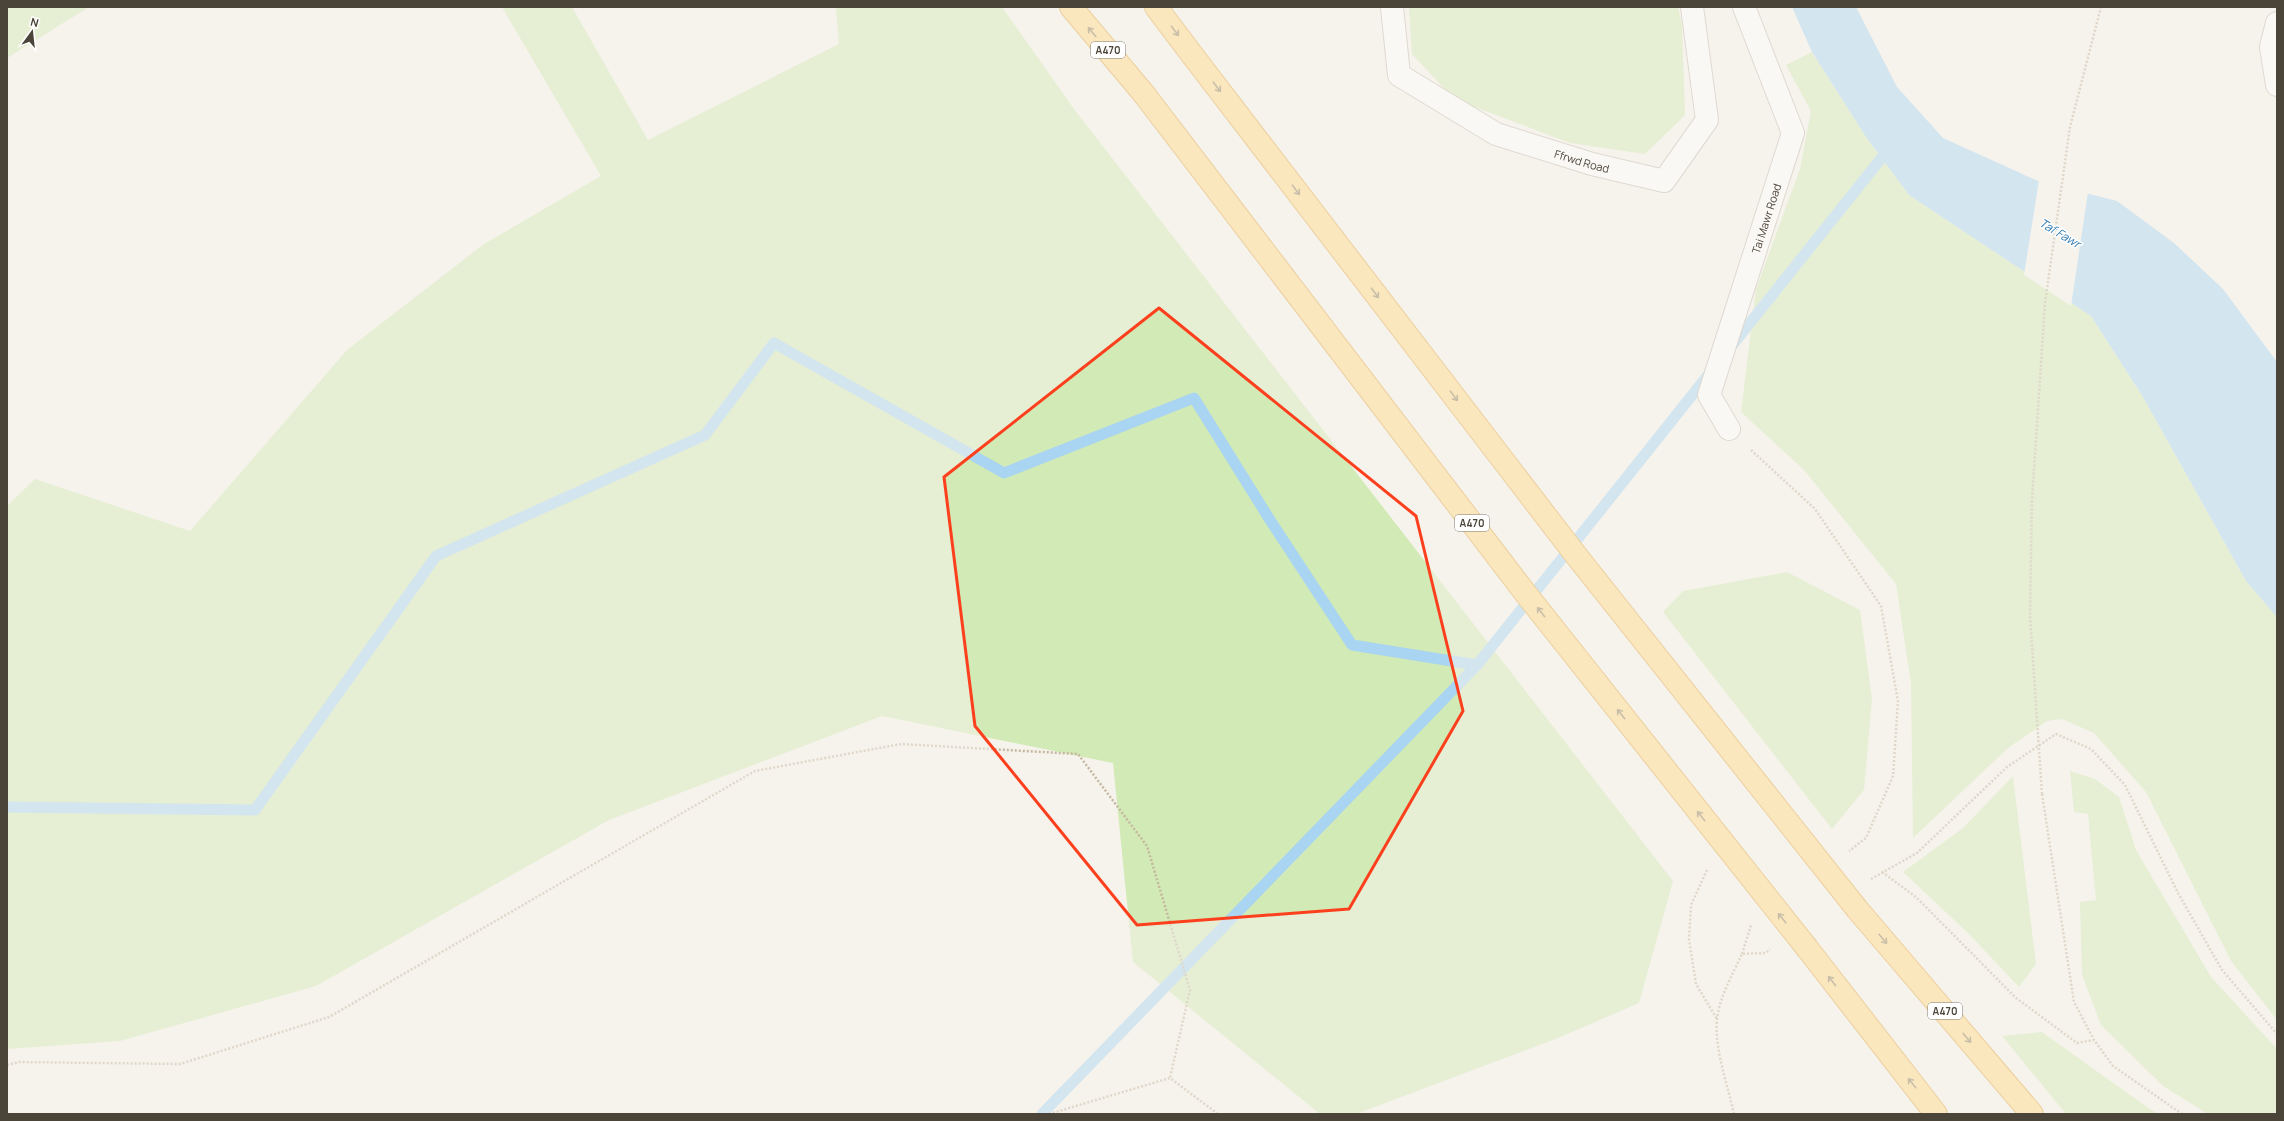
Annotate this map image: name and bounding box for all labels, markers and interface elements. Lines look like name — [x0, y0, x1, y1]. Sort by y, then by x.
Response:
north arrow — [12, 12, 52, 52]
text: N — [29, 14, 41, 30]
one-way arrow — [1087, 26, 1096, 37]
one-way arrow — [1170, 26, 1179, 37]
road number: A470 — [1091, 42, 1125, 58]
one-way arrow — [1213, 81, 1221, 92]
street label: Ffrwd Road — [1553, 145, 1611, 175]
street label: Tai Mawr Road — [1747, 181, 1784, 255]
one-way arrow — [1292, 184, 1300, 195]
water label: Taf Fawr — [2036, 214, 2085, 253]
one-way arrow — [1371, 288, 1380, 299]
one-way arrow — [1450, 391, 1459, 402]
road number: A470 — [1455, 515, 1489, 531]
one-way arrow — [1536, 606, 1545, 617]
one-way arrow — [1617, 708, 1625, 719]
one-way arrow — [1697, 810, 1706, 821]
one-way arrow — [1778, 912, 1787, 923]
one-way arrow — [1878, 933, 1887, 944]
one-way arrow — [1828, 975, 1837, 986]
road number: A470 — [1928, 1003, 1962, 1019]
one-way arrow — [1962, 1032, 1971, 1043]
one-way arrow — [1908, 1078, 1917, 1089]

